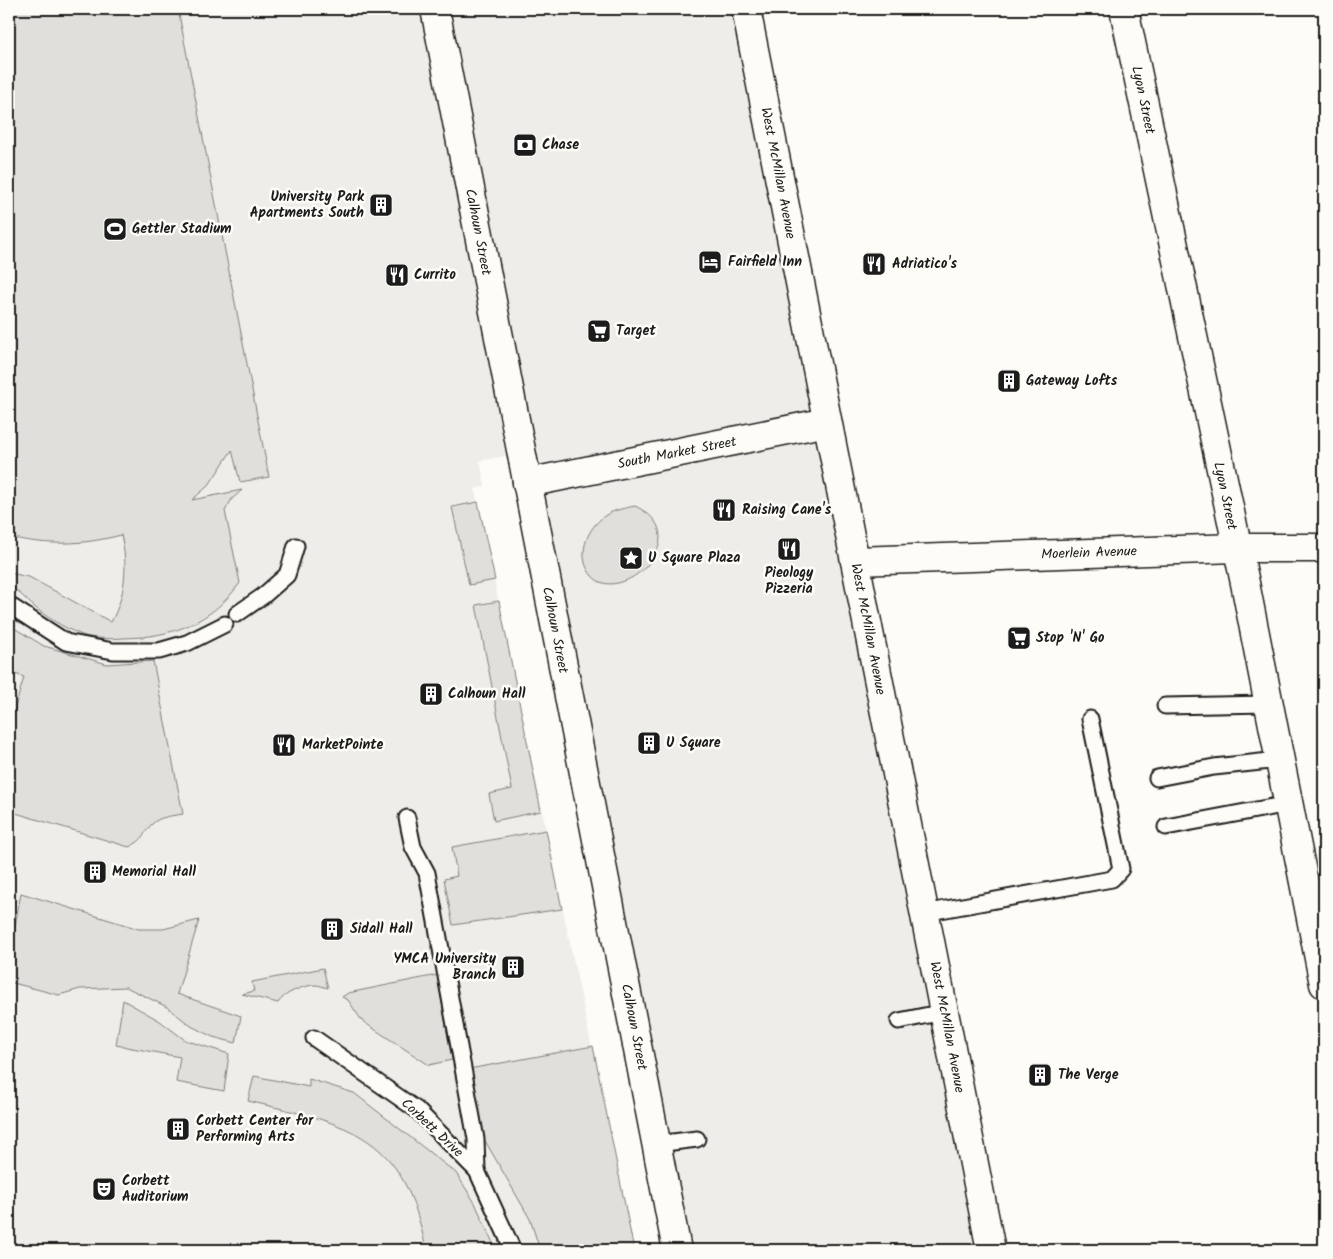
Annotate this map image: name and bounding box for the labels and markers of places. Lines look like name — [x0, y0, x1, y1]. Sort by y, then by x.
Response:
bank icon: Chase — [512, 132, 538, 158]
place label: Chase — [542, 134, 579, 156]
place label: University Park Apartments South — [250, 186, 365, 224]
building icon: University Park Apartments South — [368, 192, 394, 218]
sports icon: Gettler Stadium — [102, 216, 128, 242]
place label: Gettler Stadium — [132, 218, 232, 240]
hotel icon: Fairfield Inn — [697, 249, 723, 275]
place label: Fairfield Inn — [728, 251, 802, 273]
restaurant icon: Adriatico's — [861, 251, 887, 277]
place label: Adriatico's — [892, 253, 957, 275]
restaurant icon: Currito — [384, 262, 410, 288]
place label: Currito — [414, 264, 457, 286]
supermarket icon: Target — [586, 318, 612, 344]
place label: Target — [616, 320, 656, 342]
building icon: Gateway Lofts — [996, 368, 1022, 394]
place label: Gateway Lofts — [1026, 370, 1118, 392]
restaurant icon: Raising Cane's — [711, 497, 737, 523]
place label: Raising Cane's — [742, 499, 832, 521]
restaurant icon: Pieology Pizzeria — [776, 536, 802, 562]
place icon: U Square Plaza — [618, 545, 644, 571]
place label: U Square Plaza — [648, 547, 740, 569]
place label: Pieology Pizzeria — [765, 562, 814, 600]
supermarket icon: Stop 'N' Go — [1006, 625, 1032, 651]
place label: Stop 'N' Go — [1036, 627, 1105, 649]
building icon: Calhoun Hall — [418, 681, 444, 707]
place label: Calhoun Hall — [448, 683, 526, 705]
building icon: U Square — [636, 730, 662, 756]
restaurant icon: MarketPointe — [271, 732, 297, 758]
place label: U Square — [666, 732, 721, 754]
place label: MarketPointe — [302, 734, 384, 756]
building icon: Memorial Hall — [82, 859, 108, 885]
place label: Memorial Hall — [112, 861, 196, 883]
building icon: Sidall Hall — [319, 916, 345, 942]
place label: Sidall Hall — [350, 918, 413, 940]
place label: YMCA University Branch — [393, 948, 497, 986]
building icon: YMCA University Branch — [500, 954, 526, 980]
building icon: The Verge — [1027, 1062, 1053, 1088]
place label: The Verge — [1058, 1064, 1119, 1086]
place label: Corbett Center for Performing Arts — [196, 1110, 314, 1148]
building icon: Corbett Center for Performing Arts — [165, 1116, 191, 1142]
place label: Corbett Auditorium — [122, 1170, 189, 1208]
theatre icon: Corbett Auditorium — [91, 1176, 117, 1202]

